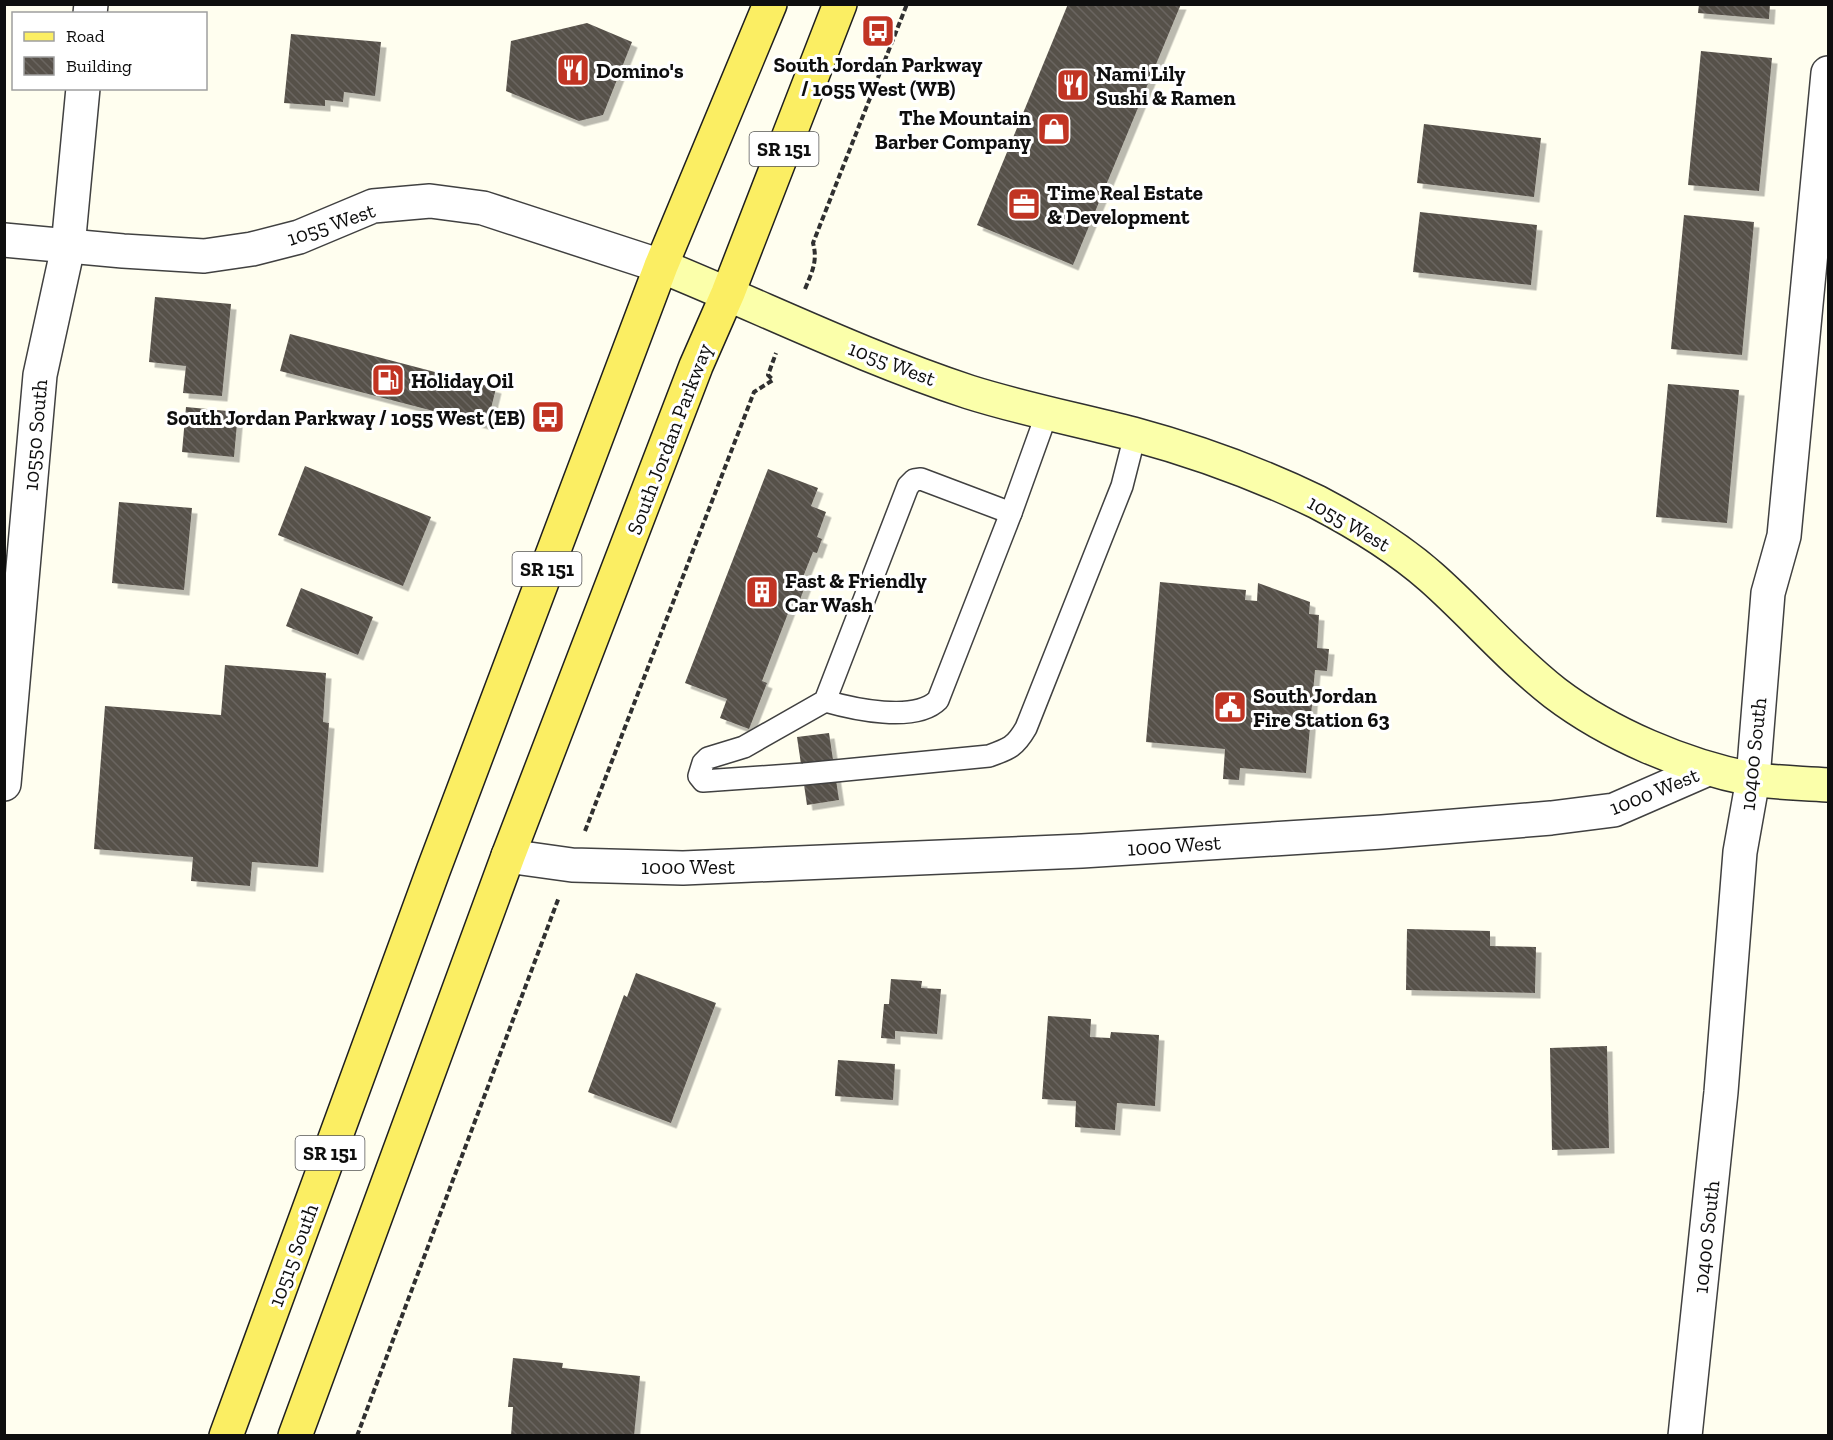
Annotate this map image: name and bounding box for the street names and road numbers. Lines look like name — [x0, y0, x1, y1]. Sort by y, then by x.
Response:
road number: SR 151 — [750, 132, 818, 166]
street label: 1055 West — [284, 197, 378, 251]
street label: 1055 West — [845, 335, 939, 391]
street label: South Jordan Parkway — [621, 340, 717, 538]
street label: 10550 South — [18, 378, 52, 492]
street label: 1055 West — [1303, 489, 1395, 557]
road number: SR 151 — [512, 552, 582, 586]
street label: 10400 South — [1735, 696, 1771, 812]
street label: 1000 West — [1606, 762, 1702, 820]
street label: 1000 West — [1126, 829, 1222, 861]
street label: 1000 West — [641, 854, 735, 879]
road number: SR 151 — [296, 1136, 364, 1170]
street label: 10400 South — [1688, 1179, 1724, 1295]
street label: 10515 South — [263, 1200, 323, 1310]

